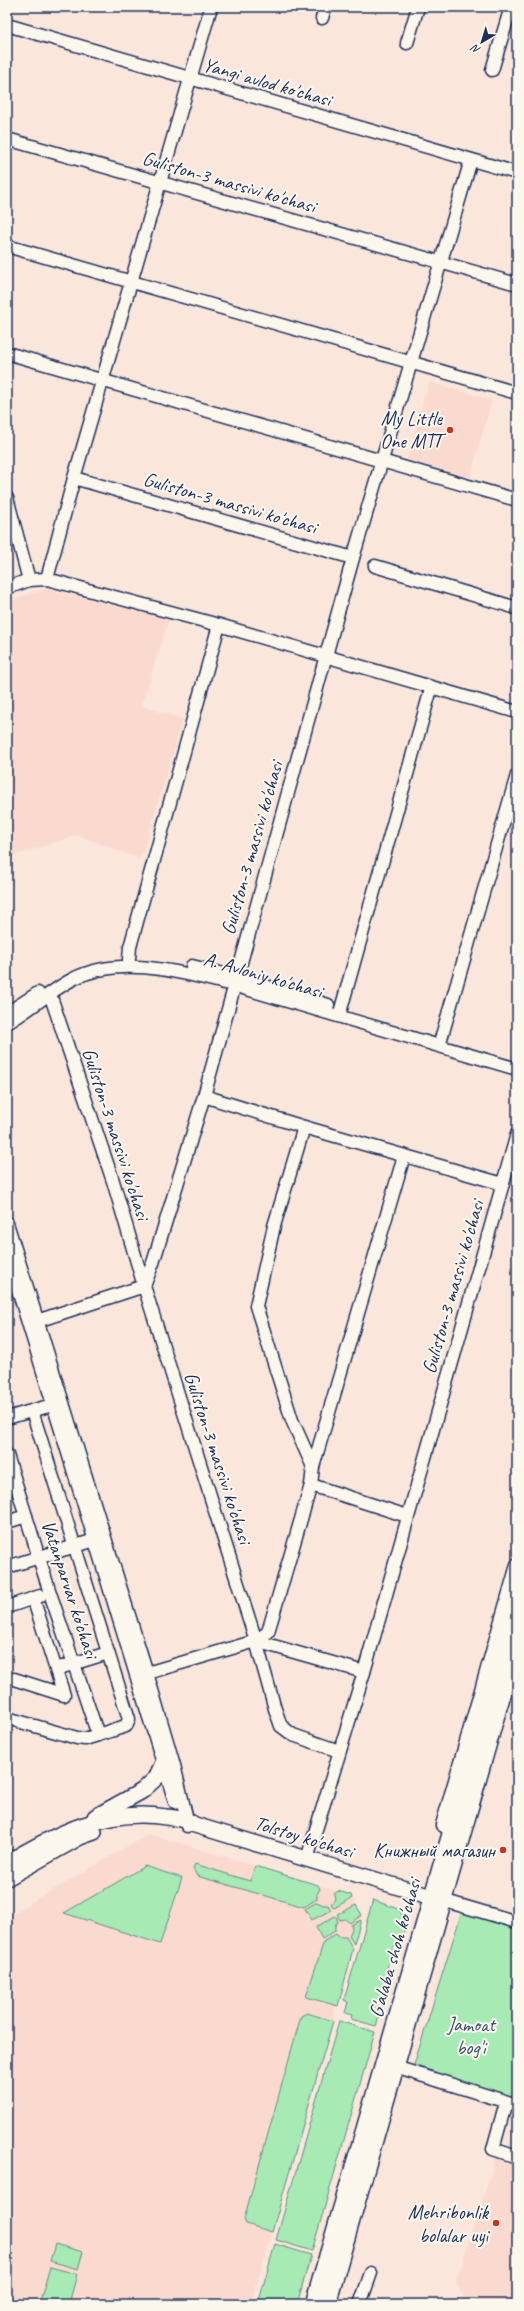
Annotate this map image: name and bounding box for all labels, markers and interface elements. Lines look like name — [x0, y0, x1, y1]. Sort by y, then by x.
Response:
north arrow — [462, 22, 502, 62]
text: N — [467, 41, 483, 57]
street label: Yangi avlod ko'chasi — [200, 52, 336, 113]
street label: Guliston-3 massivi ko'chasi — [140, 145, 321, 219]
place label: My Little One MTT — [380, 406, 447, 454]
marker: My Little One MTT — [445, 425, 455, 435]
street label: Guliston-3 massivi ko'chasi — [141, 466, 322, 540]
street label: Guliston-3 massivi ko'chasi — [215, 756, 289, 937]
street label: A. Avloniy ko'chasi — [201, 946, 327, 1005]
street label: Guliston-3 massivi ko'chasi — [76, 1045, 156, 1225]
street label: Guliston-3 massivi ko'chasi — [416, 1195, 490, 1376]
street label: Guliston-3 massivi ko'chasi — [178, 1369, 258, 1549]
street label: Vatanparvar ko'chasi — [36, 1517, 105, 1663]
street label: Tolstoy ko'chasi — [252, 1810, 359, 1865]
place label: Книжный магазин — [373, 1838, 497, 1863]
marker: Книжный магазин — [498, 1845, 508, 1855]
street label: G'alaba shoh ko'chasi — [363, 1874, 427, 2020]
park label: Jamoat bog'i — [446, 2012, 497, 2060]
place label: Mehribonlik bolalar uyi — [408, 2200, 490, 2248]
marker: Mehribonlik bolalar uyi — [491, 2218, 501, 2228]

